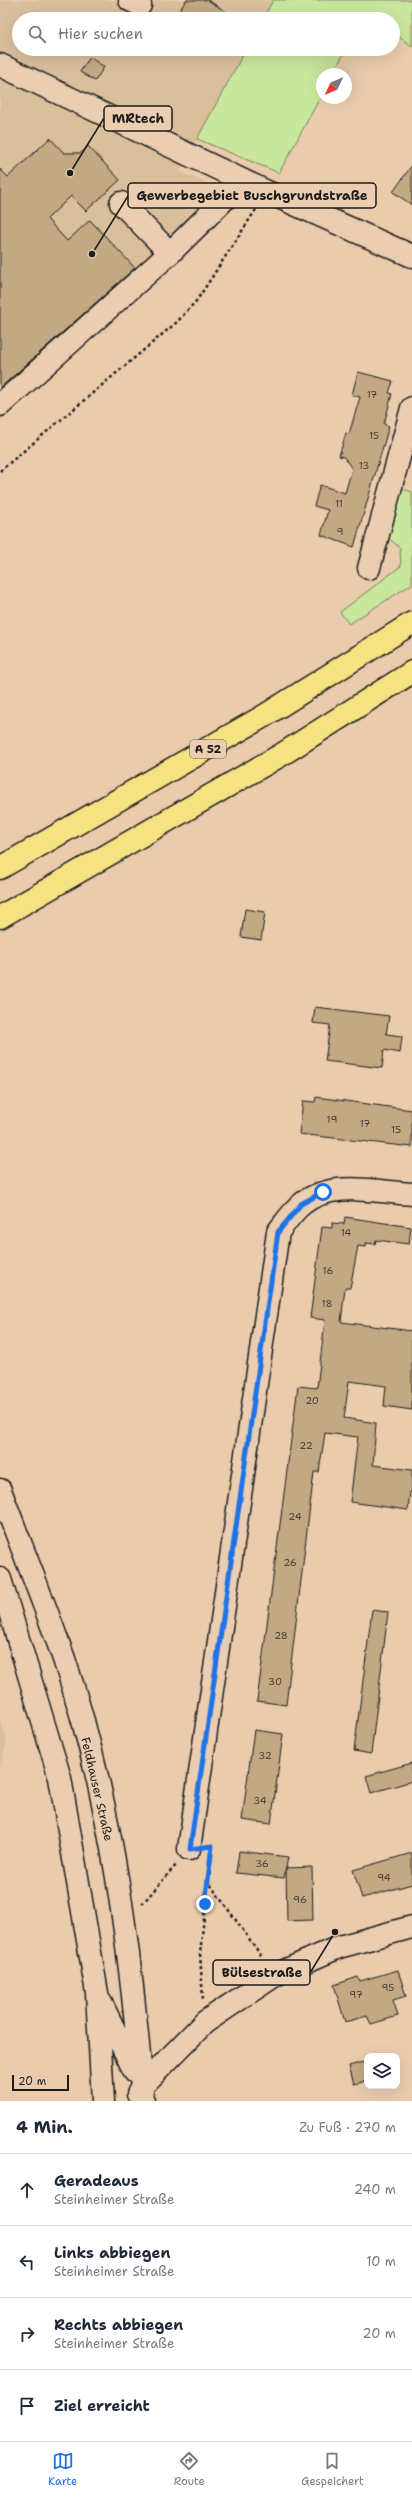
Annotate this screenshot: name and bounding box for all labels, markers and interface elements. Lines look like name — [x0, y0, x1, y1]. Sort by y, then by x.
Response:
search box — [12, 12, 400, 56]
icon: search — [26, 23, 48, 45]
text: Hier suchen — [58, 24, 143, 44]
north arrow — [316, 68, 352, 104]
callout: MRtech — [104, 106, 172, 131]
text: MRtech — [112, 110, 164, 127]
callout: Gewerbegebiet Buschgrundstraße — [128, 183, 376, 208]
text: Gewerbegebiet Buschgrundstraße — [136, 187, 368, 204]
house number: 17 — [367, 388, 377, 401]
house number: 15 — [369, 429, 379, 442]
house number: 13 — [359, 459, 369, 472]
house number: 11 — [335, 497, 343, 510]
house number: 9 — [337, 525, 344, 538]
road number: A 52 — [190, 740, 226, 758]
house number: 19 — [327, 1113, 337, 1126]
house number: 17 — [360, 1117, 370, 1130]
house number: 15 — [391, 1123, 401, 1136]
route start — [314, 1183, 332, 1201]
house number: 14 — [341, 1226, 351, 1239]
house number: 16 — [323, 1264, 333, 1277]
house number: 18 — [321, 1297, 333, 1310]
house number: 20 — [305, 1394, 319, 1407]
house number: 22 — [299, 1439, 313, 1452]
house number: 24 — [288, 1510, 302, 1523]
house number: 26 — [283, 1556, 297, 1569]
house number: 28 — [274, 1629, 288, 1642]
house number: 30 — [268, 1675, 282, 1688]
street label: Feldhauser Straße — [77, 1736, 117, 1843]
house number: 32 — [258, 1749, 272, 1762]
house number: 34 — [253, 1794, 267, 1807]
house number: 36 — [255, 1857, 269, 1870]
house number: 94 — [377, 1871, 391, 1884]
house number: 96 — [293, 1893, 307, 1906]
route end — [196, 1895, 214, 1913]
callout: Bülsestraße — [213, 1960, 310, 1985]
text: Bülsestraße — [222, 1964, 302, 1981]
house number: 95 — [382, 1981, 394, 1994]
house number: 97 — [349, 1988, 363, 2001]
map controls — [364, 2053, 400, 2089]
button: layers — [364, 2053, 400, 2089]
scale bar — [12, 2073, 69, 2092]
text: 20 m — [18, 2074, 46, 2089]
text: 4 Min. — [16, 2116, 73, 2138]
text: Zu Fuß · 270 m — [299, 2119, 396, 2136]
text: Geradeaus — [54, 2171, 139, 2191]
icon: ahead — [16, 2179, 38, 2201]
text: 240 m — [354, 2181, 396, 2198]
text: Steinheimer Straße — [54, 2191, 174, 2208]
text: Links abbiegen — [54, 2243, 170, 2263]
icon: left — [16, 2251, 38, 2273]
text: 10 m — [366, 2253, 396, 2270]
text: Steinheimer Straße — [54, 2263, 174, 2280]
text: Rechts abbiegen — [54, 2315, 183, 2335]
icon: right — [16, 2323, 38, 2345]
text: 20 m — [363, 2325, 396, 2342]
text: Steinheimer Straße — [54, 2335, 174, 2352]
icon: arrive — [16, 2395, 38, 2417]
text: Ziel erreicht — [54, 2396, 150, 2416]
tab: Karte — [48, 2450, 77, 2489]
tab: Route — [174, 2450, 205, 2489]
tab: Gespeichert — [301, 2450, 364, 2489]

